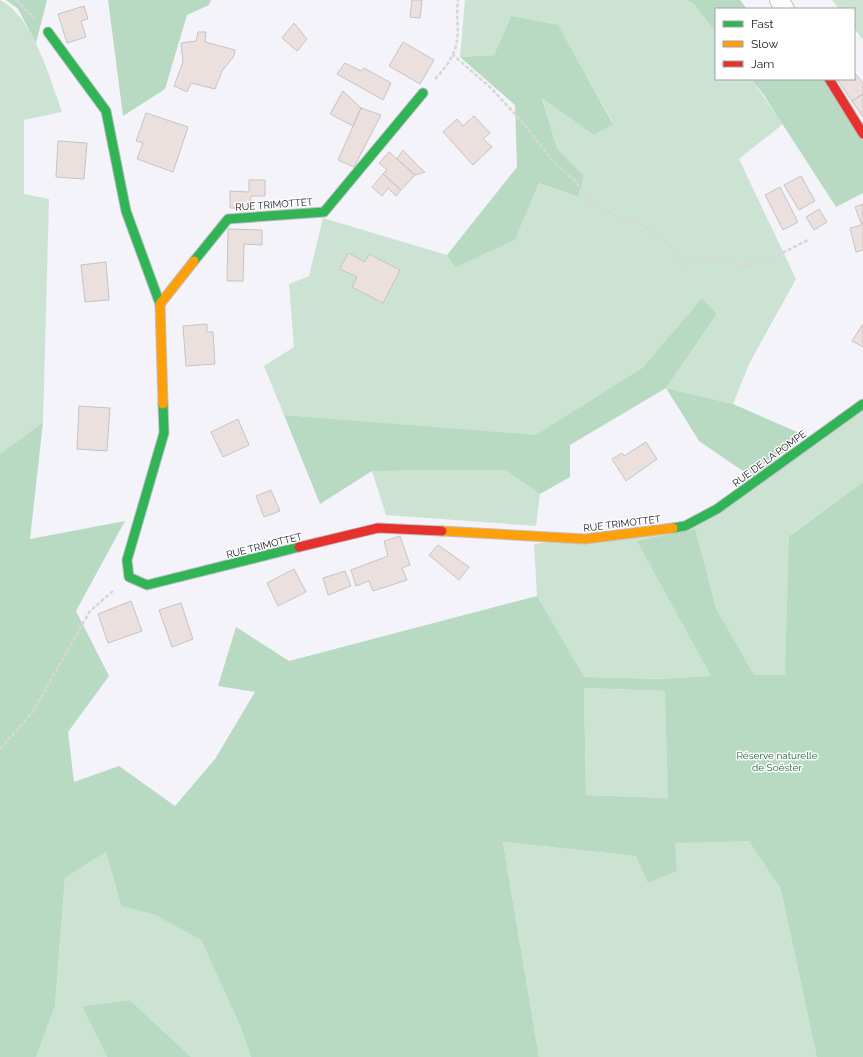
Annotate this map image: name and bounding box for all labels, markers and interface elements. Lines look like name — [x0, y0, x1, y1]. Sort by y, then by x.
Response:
legend — [715, 8, 855, 80]
text: Fast — [751, 17, 774, 31]
text: Slow — [751, 37, 778, 51]
text: Jam — [751, 57, 774, 71]
street label: RUE TRIMOTTET — [235, 196, 313, 213]
street label: RUE DE LA POMPE — [730, 428, 808, 489]
street label: RUE TRIMOTTET — [583, 513, 661, 534]
street label: RUE TRIMOTTET — [225, 531, 303, 560]
park label: Réserve naturelle de Soëster — [736, 750, 818, 773]

